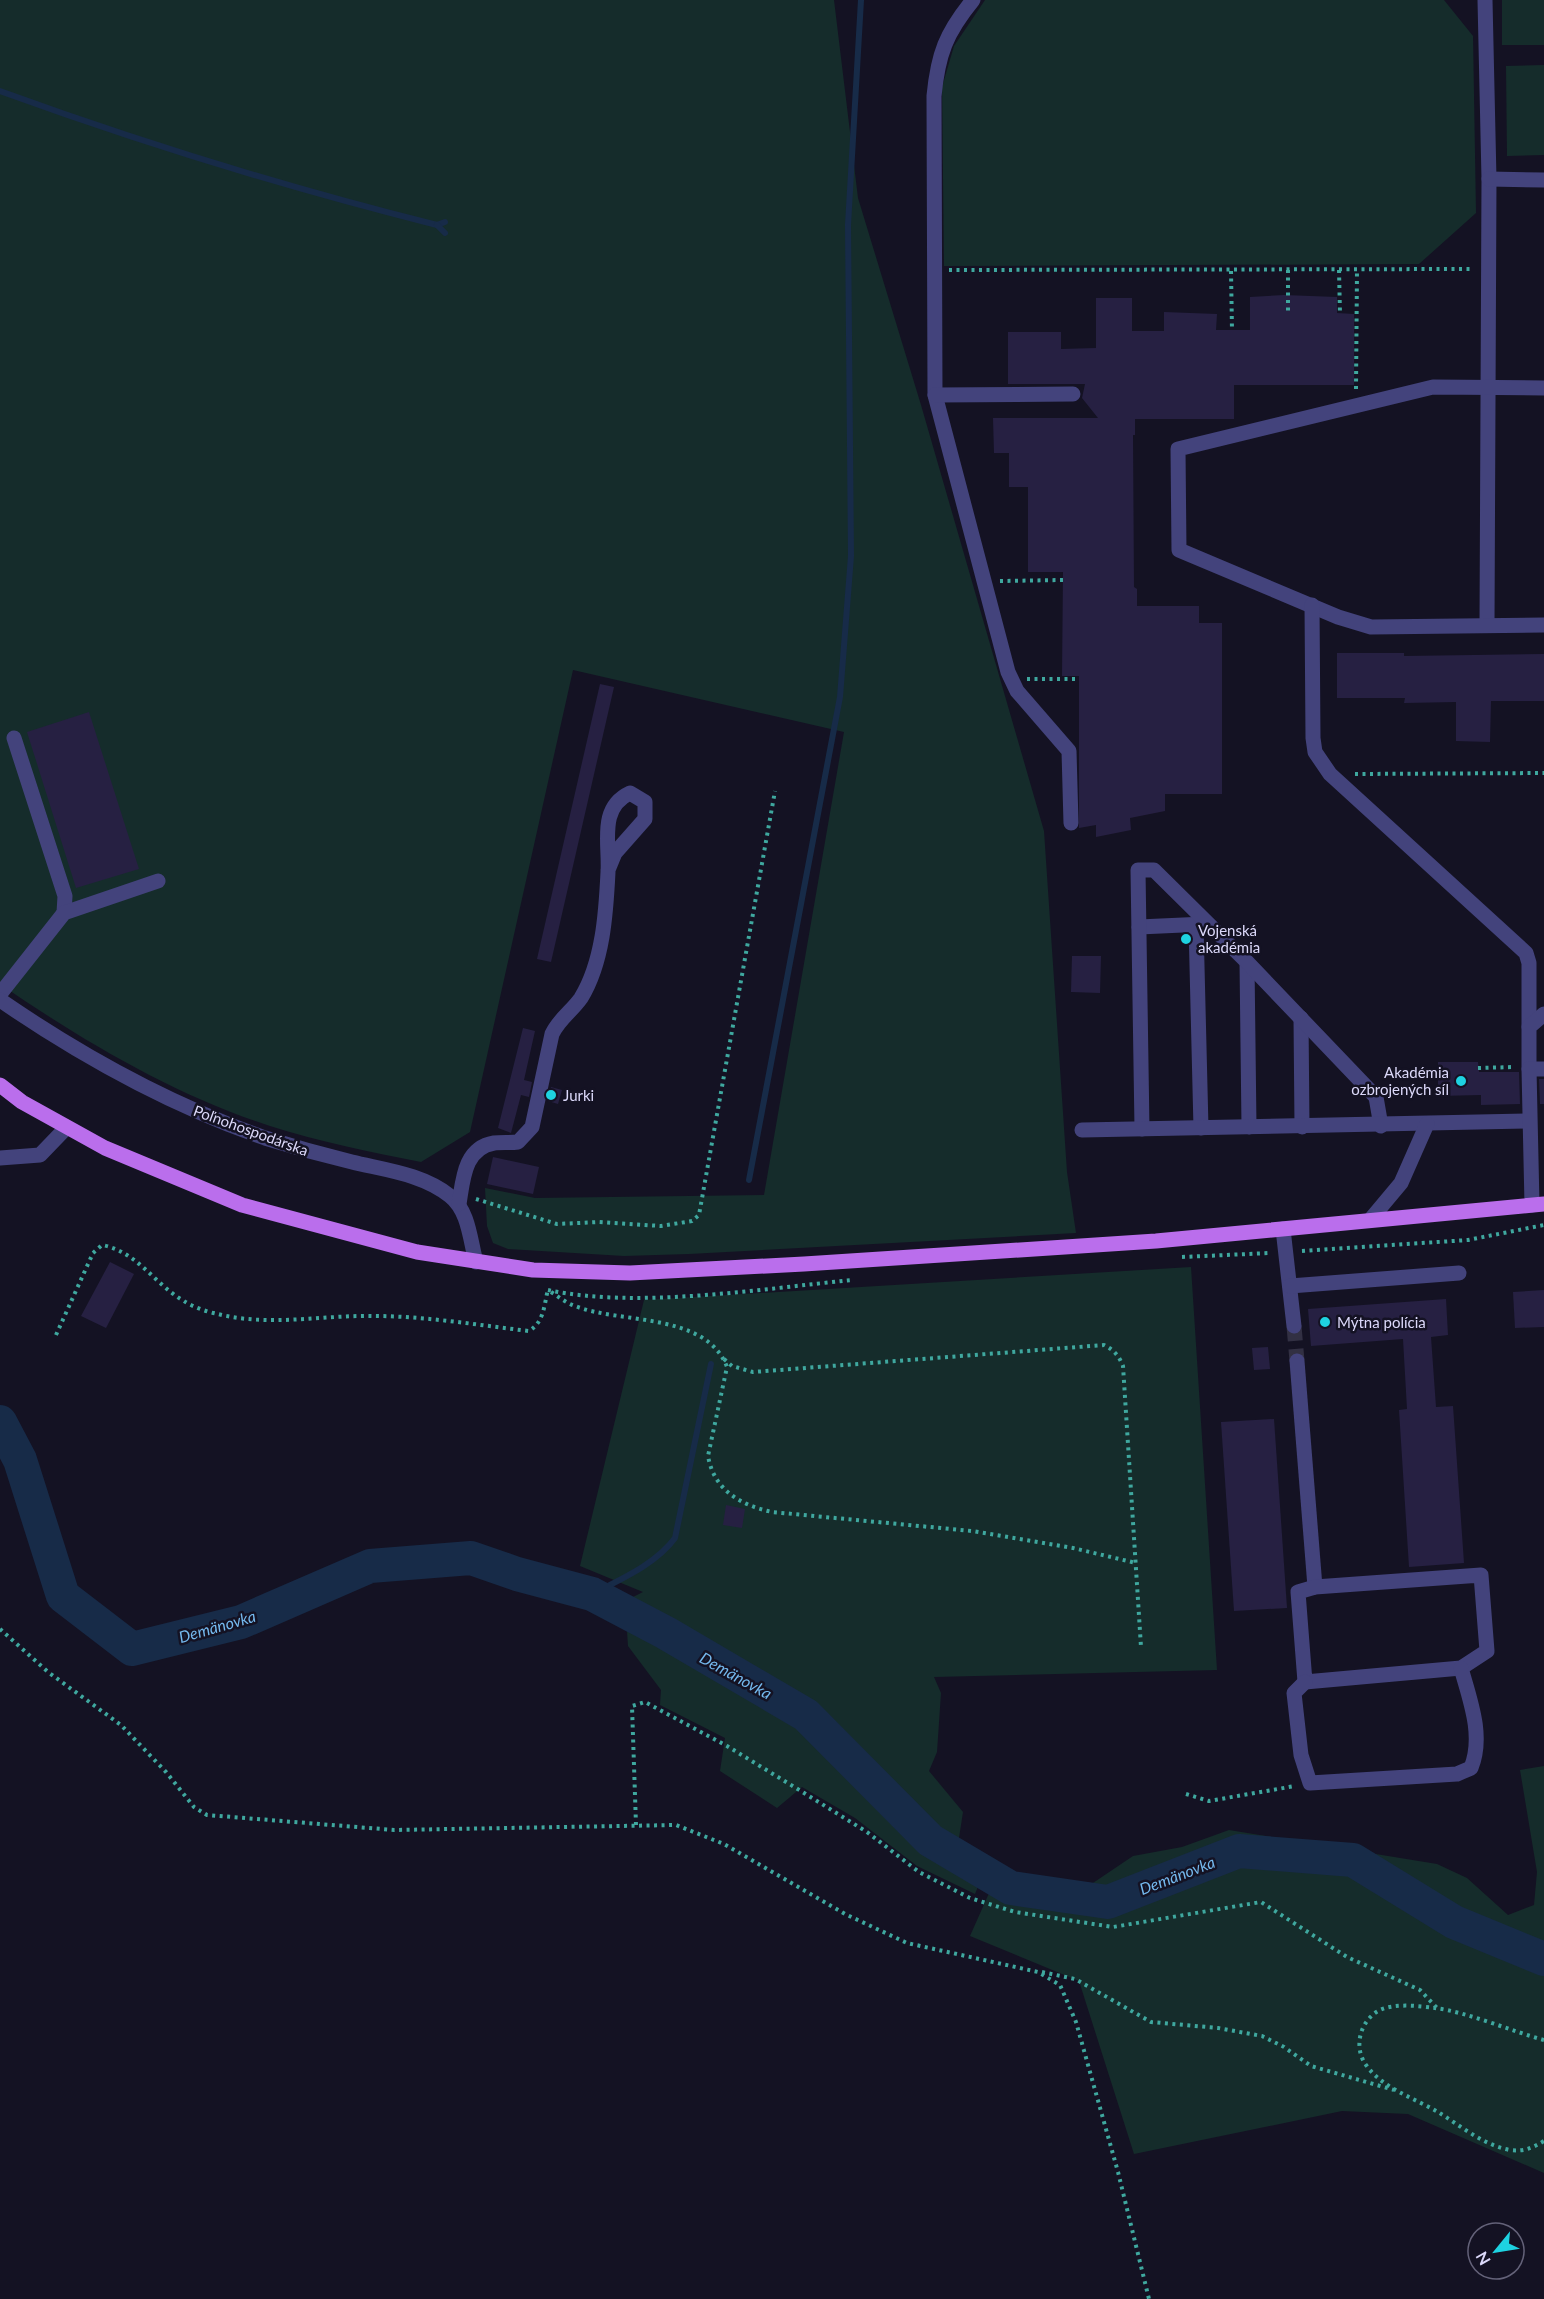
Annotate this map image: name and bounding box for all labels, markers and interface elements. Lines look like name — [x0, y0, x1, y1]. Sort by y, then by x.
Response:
place label: Vojenská akadémia — [1198, 921, 1260, 956]
marker: Vojenská akadémia — [1179, 932, 1193, 946]
place label: Akadémia ozbrojených síl — [1351, 1063, 1449, 1098]
marker: Akadémia ozbrojených síl — [1454, 1074, 1468, 1088]
place label: Jurki — [563, 1086, 594, 1104]
marker: Jurki — [544, 1088, 558, 1102]
street label: Poľnohospodárska — [191, 1101, 311, 1159]
place label: Mýtna polícia — [1337, 1313, 1426, 1331]
marker: Mýtna polícia — [1318, 1315, 1332, 1329]
water label: Demänovka — [176, 1606, 258, 1646]
water label: Demänovka — [697, 1647, 775, 1703]
water label: Demänovka — [1137, 1852, 1217, 1898]
north arrow — [1466, 2221, 1526, 2281]
text: N — [1471, 2249, 1494, 2269]

